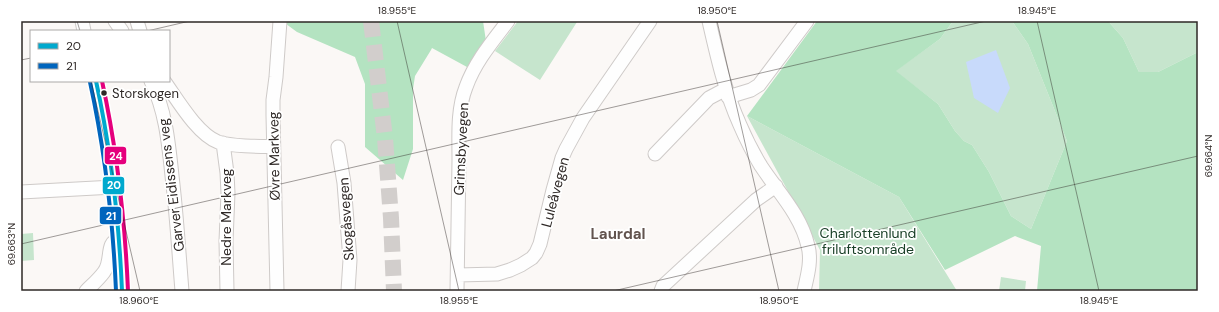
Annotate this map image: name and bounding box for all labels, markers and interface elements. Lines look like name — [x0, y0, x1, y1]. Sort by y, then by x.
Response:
text: 18.955°E — [378, 4, 417, 17]
text: 18.950°E — [697, 4, 737, 17]
text: 18.945°E — [1018, 4, 1057, 17]
legend — [30, 30, 170, 82]
text: 20 — [66, 38, 81, 54]
text: 21 — [66, 58, 77, 74]
place label: Storskogen — [112, 85, 179, 102]
marker: Storskogen — [99, 88, 109, 98]
street label: Grimsbyvegen — [450, 102, 472, 196]
street label: Øvre Markveg — [264, 111, 284, 201]
street label: Garver Eidissens veg — [154, 117, 188, 253]
text: 69.664°N — [1202, 135, 1215, 177]
line badge: 24 — [104, 146, 127, 165]
text: 24 — [109, 149, 123, 163]
street label: Luleåvegen — [537, 155, 573, 229]
street label: Nedre Markveg — [217, 168, 235, 266]
line badge: 20 — [102, 176, 125, 195]
street label: Skogåsvegen — [334, 177, 358, 261]
text: 20 — [107, 178, 121, 192]
line badge: 21 — [99, 206, 122, 225]
text: 21 — [106, 209, 116, 223]
text: 69.663°N — [5, 223, 18, 265]
district label: Laurdal — [590, 224, 646, 244]
park label: Charlottenlund friluftsområde — [820, 224, 916, 258]
text: 18.960°E — [119, 294, 159, 307]
text: 18.955°E — [440, 294, 479, 307]
text: 18.950°E — [759, 294, 799, 307]
text: 18.945°E — [1080, 294, 1119, 307]

